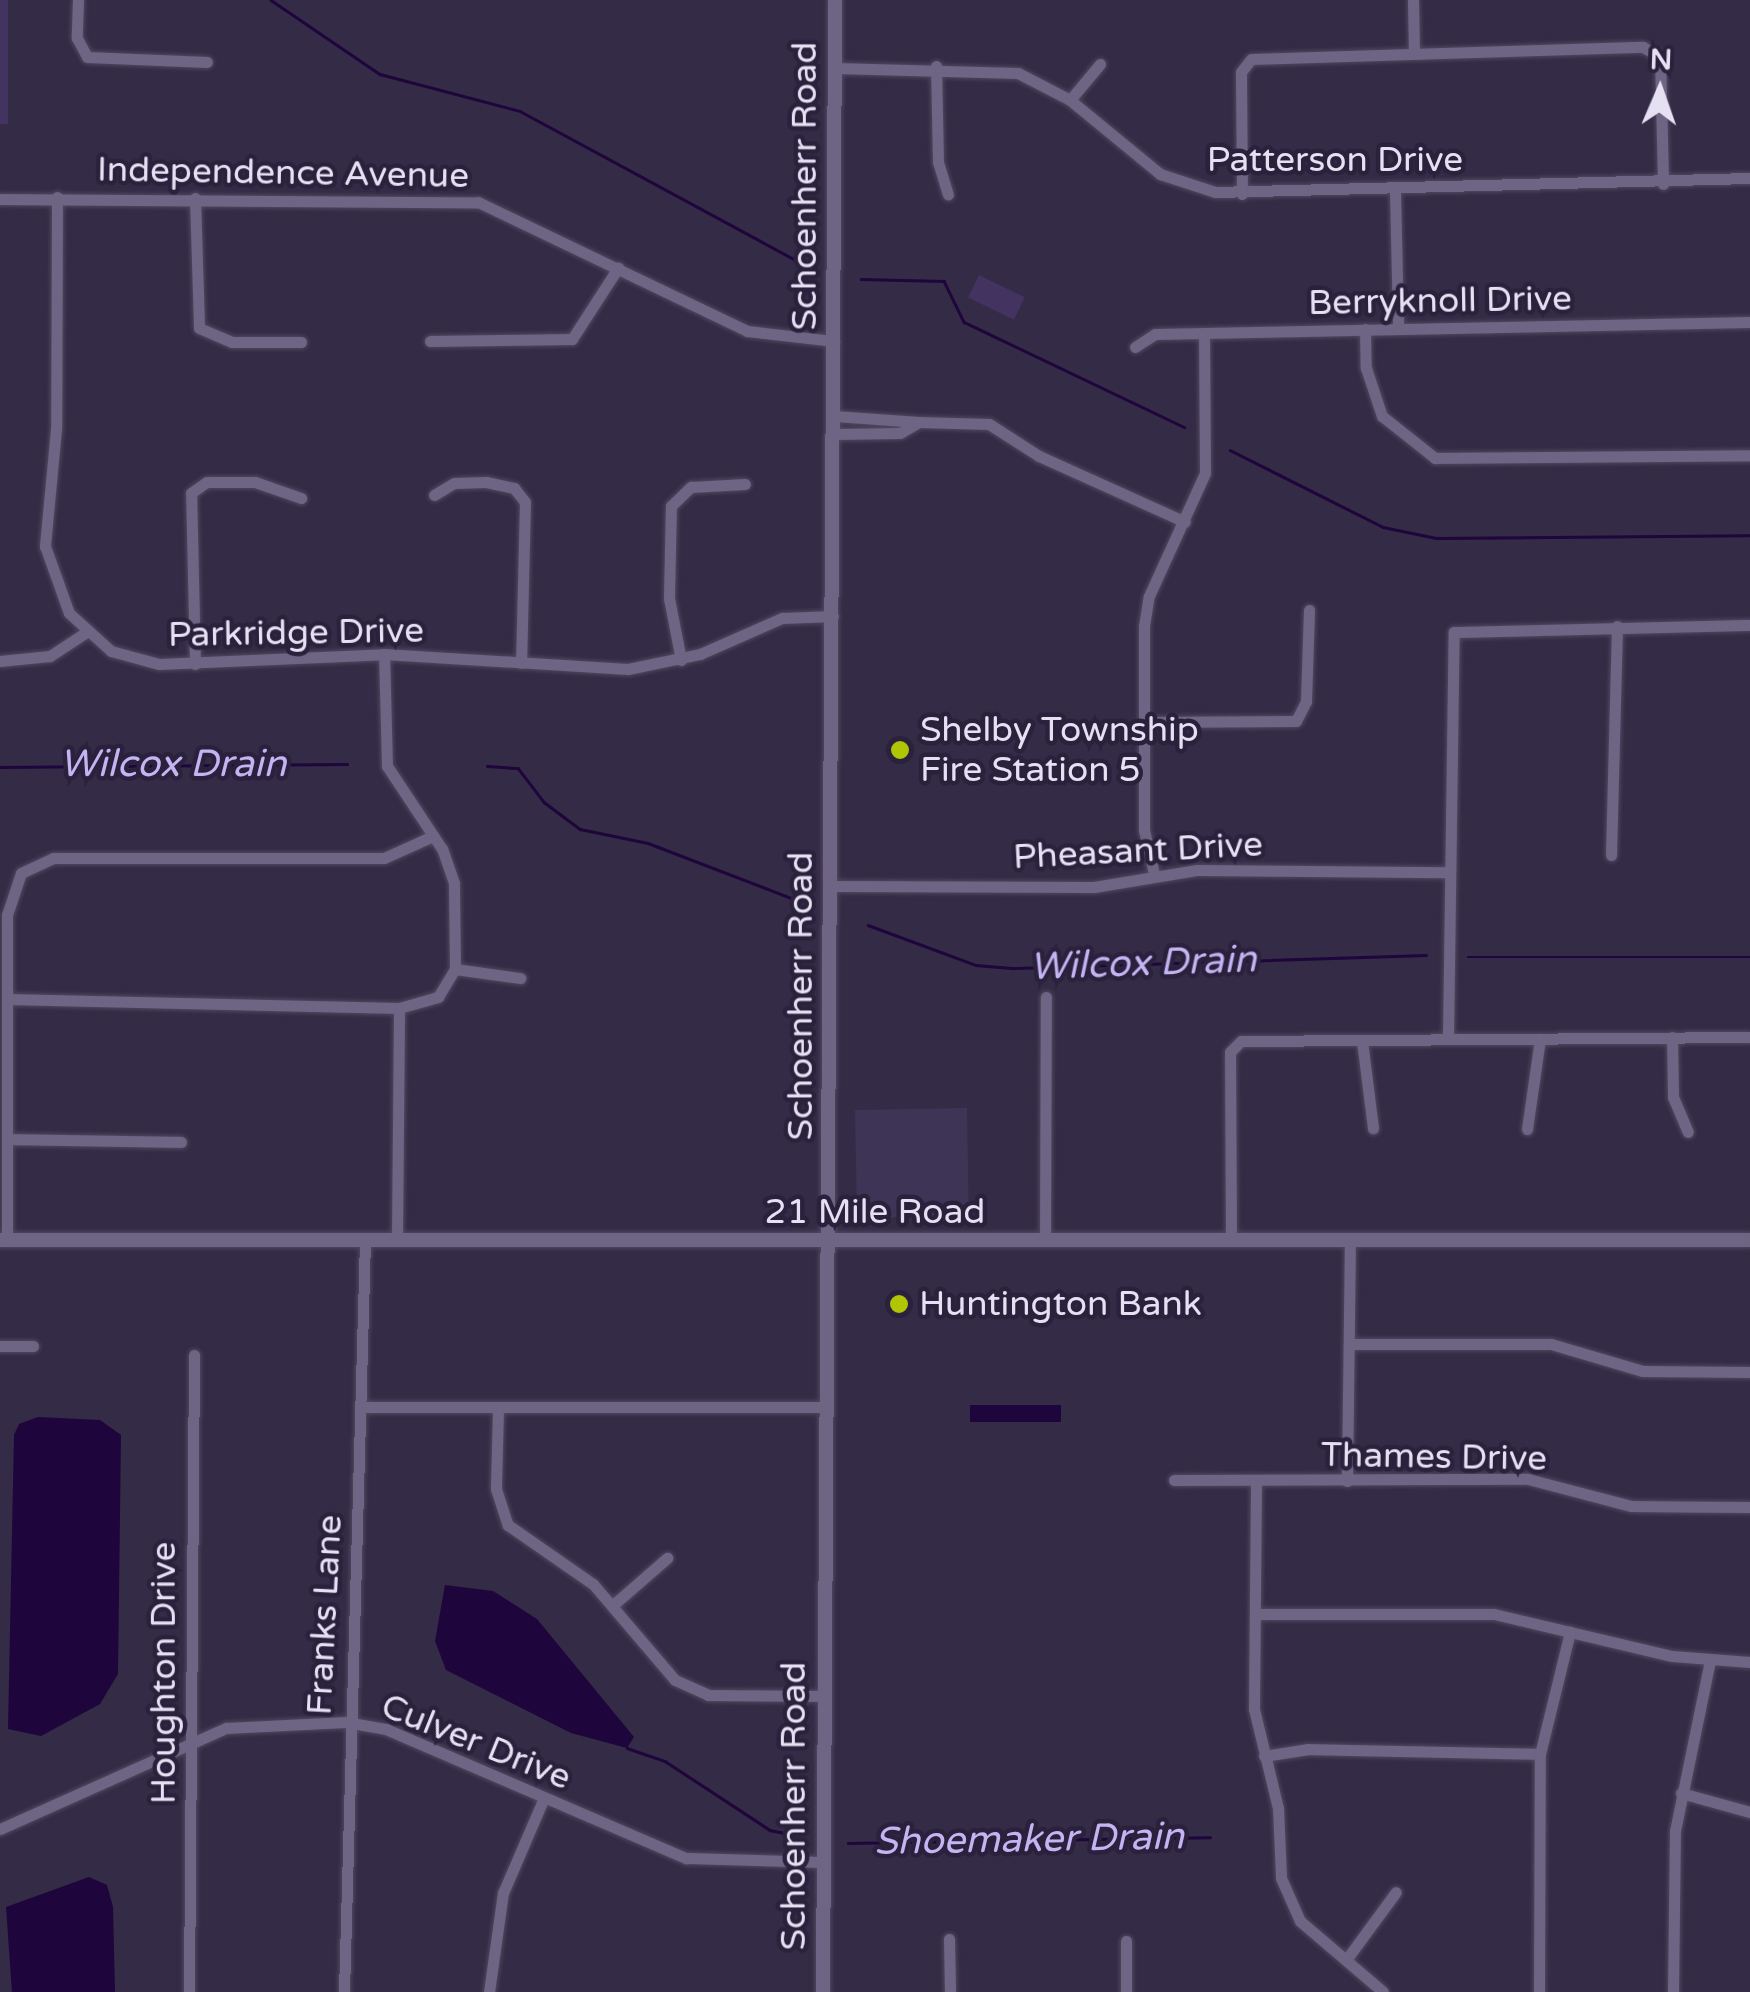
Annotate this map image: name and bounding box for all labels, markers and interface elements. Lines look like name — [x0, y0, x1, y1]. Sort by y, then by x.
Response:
north arrow — [1610, 40, 1710, 140]
street label: Schoenherr Road — [784, 42, 826, 330]
text: N — [1649, 43, 1673, 77]
street label: Patterson Drive — [1207, 139, 1463, 181]
street label: Independence Avenue — [97, 149, 469, 197]
street label: Berryknoll Drive — [1308, 278, 1572, 324]
street label: Parkridge Drive — [168, 610, 424, 656]
place label: Shelby Township Fire Station 5 — [920, 709, 1199, 791]
marker: Shelby Township Fire Station 5 — [889, 739, 911, 761]
water label: Wilcox Drain — [60, 742, 286, 788]
street label: Pheasant Drive — [1012, 823, 1264, 879]
street label: Schoenherr Road — [780, 852, 822, 1140]
water label: Wilcox Drain — [1029, 937, 1257, 991]
street label: 21 Mile Road — [765, 1191, 985, 1233]
place label: Huntington Bank — [919, 1283, 1202, 1325]
marker: Huntington Bank — [888, 1293, 910, 1315]
street label: Thames Drive — [1321, 1434, 1547, 1480]
street label: Franks Lane — [299, 1514, 351, 1716]
street label: Houghton Drive — [143, 1542, 185, 1804]
street label: Schoenherr Road — [773, 1662, 815, 1950]
street label: Culver Drive — [375, 1685, 577, 1799]
water label: Shoemaker Drain — [874, 1814, 1184, 1866]

